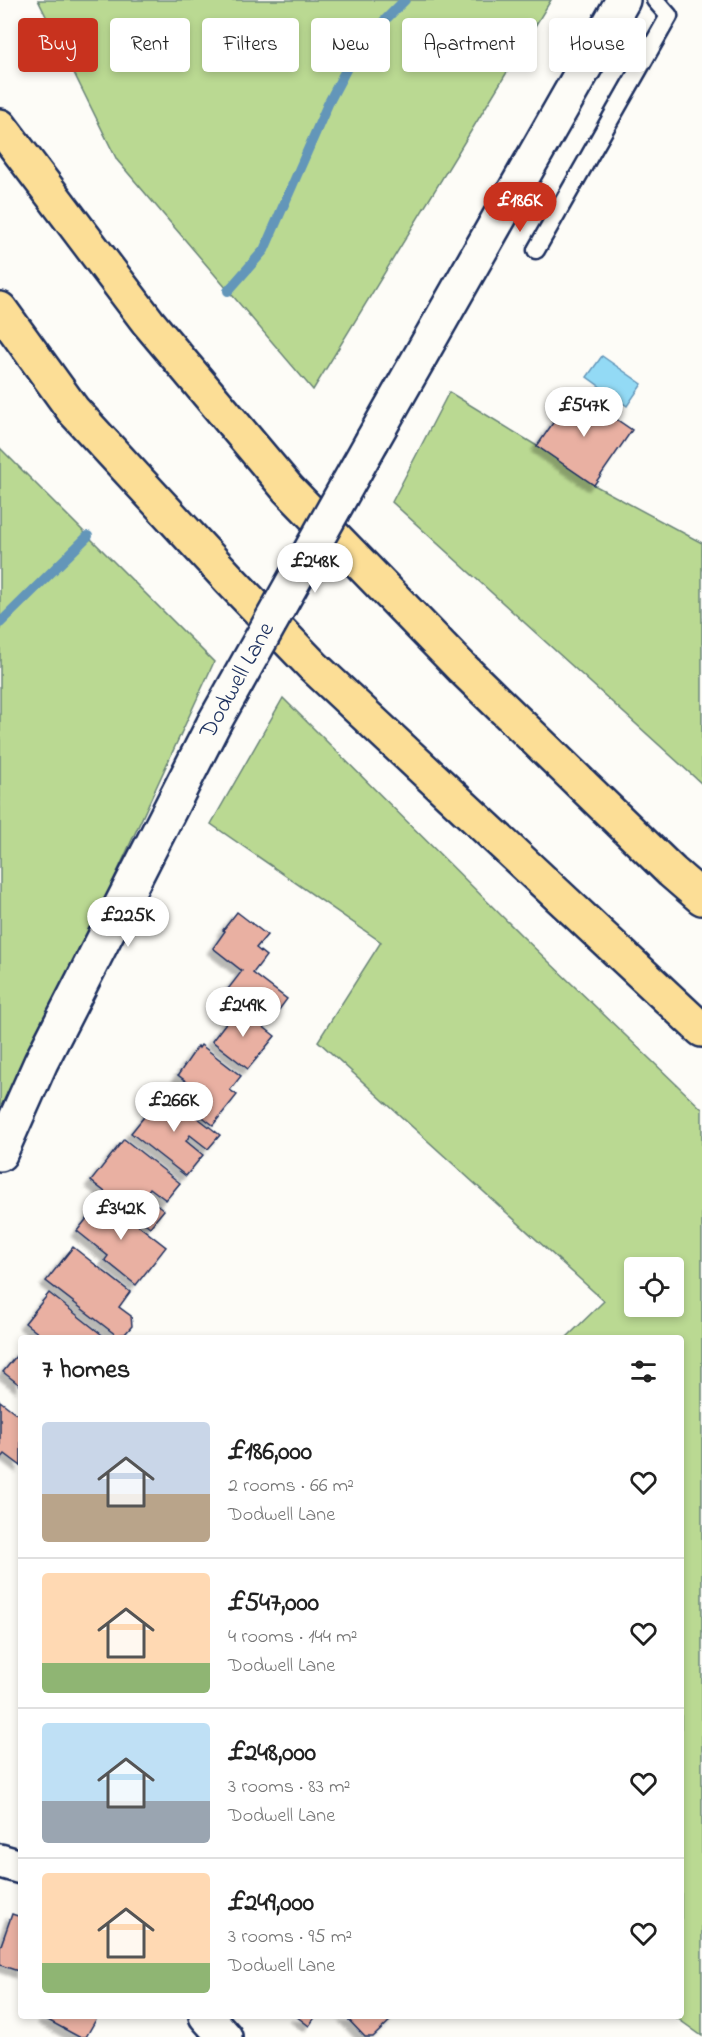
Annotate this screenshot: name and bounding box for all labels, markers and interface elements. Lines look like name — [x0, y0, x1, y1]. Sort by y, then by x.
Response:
chip: Buy — [18, 18, 98, 72]
chip: Rent — [110, 18, 190, 72]
chip: Filters — [202, 18, 299, 72]
chip: New — [311, 18, 390, 72]
chip: Apartment — [402, 18, 537, 72]
chip: House — [549, 18, 646, 72]
pin: £186K — [478, 182, 562, 233]
text: £186K — [498, 187, 542, 216]
pin: £547K — [542, 387, 626, 438]
text: £547K — [559, 392, 609, 421]
pin: £248K — [273, 543, 357, 594]
text: £248K — [291, 548, 339, 577]
street label: Dodwell Lane — [191, 616, 285, 747]
pin: £225K — [86, 897, 170, 948]
text: £225K — [101, 902, 155, 931]
pin: £249K — [201, 987, 285, 1038]
text: £249K — [220, 992, 266, 1021]
pin: £266K — [132, 1082, 216, 1133]
text: £266K — [149, 1087, 199, 1116]
pin: £342K — [79, 1190, 163, 1241]
text: £342K — [97, 1195, 145, 1224]
map controls — [624, 1257, 684, 1317]
button: locate — [624, 1257, 684, 1317]
text: 7 homes — [42, 1352, 130, 1390]
icon: filters — [627, 1355, 660, 1388]
text: £186,000 — [228, 1434, 312, 1472]
icon: home — [90, 1446, 162, 1518]
icon: heart — [627, 1466, 660, 1499]
text: 2 rooms · 66 m² — [228, 1472, 354, 1501]
text: Dodwell Lane — [228, 1501, 335, 1530]
text: £547,000 — [228, 1585, 319, 1623]
icon: home — [90, 1597, 162, 1669]
icon: heart — [627, 1617, 660, 1650]
text: 4 rooms · 144 m² — [228, 1623, 358, 1652]
text: Dodwell Lane — [228, 1652, 335, 1681]
text: £248,000 — [228, 1735, 316, 1773]
icon: home — [90, 1747, 162, 1819]
icon: heart — [627, 1767, 660, 1800]
text: 3 rooms · 83 m² — [228, 1773, 350, 1802]
text: Dodwell Lane — [228, 1802, 335, 1831]
text: £249,000 — [228, 1885, 314, 1923]
icon: home — [90, 1897, 162, 1969]
icon: heart — [627, 1917, 660, 1950]
text: 3 rooms · 95 m² — [228, 1923, 352, 1952]
text: Dodwell Lane — [228, 1952, 335, 1981]

